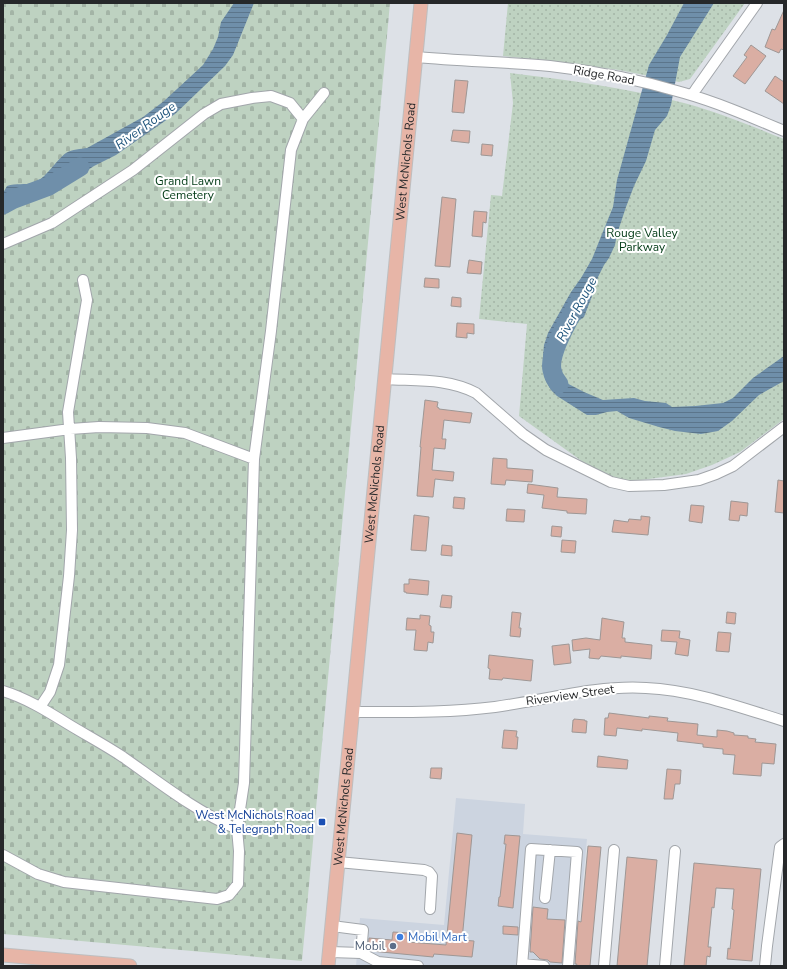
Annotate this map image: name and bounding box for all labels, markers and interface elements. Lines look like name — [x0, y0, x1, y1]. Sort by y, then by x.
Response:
street label: Ridge Road — [572, 62, 636, 88]
water label: River Rouge — [112, 98, 180, 154]
street label: West McNichols Road — [392, 102, 419, 222]
park label: Grand Lawn Cemetery — [155, 173, 221, 203]
park label: Rouge Valley Parkway — [606, 225, 678, 255]
water label: River Rouge — [552, 274, 601, 345]
street label: West McNichols Road — [361, 424, 388, 544]
street label: Riverview Street — [525, 681, 616, 709]
street label: West McNichols Road — [330, 747, 357, 867]
place label: West McNichols Road & Telegraph Road — [195, 807, 314, 837]
marker: West McNichols Road & Telegraph Road — [317, 817, 327, 827]
place label: Mobil Mart — [408, 929, 468, 945]
marker: Mobil Mart — [395, 932, 405, 942]
place label: Mobil — [355, 938, 385, 954]
marker: Mobil — [388, 941, 398, 951]

